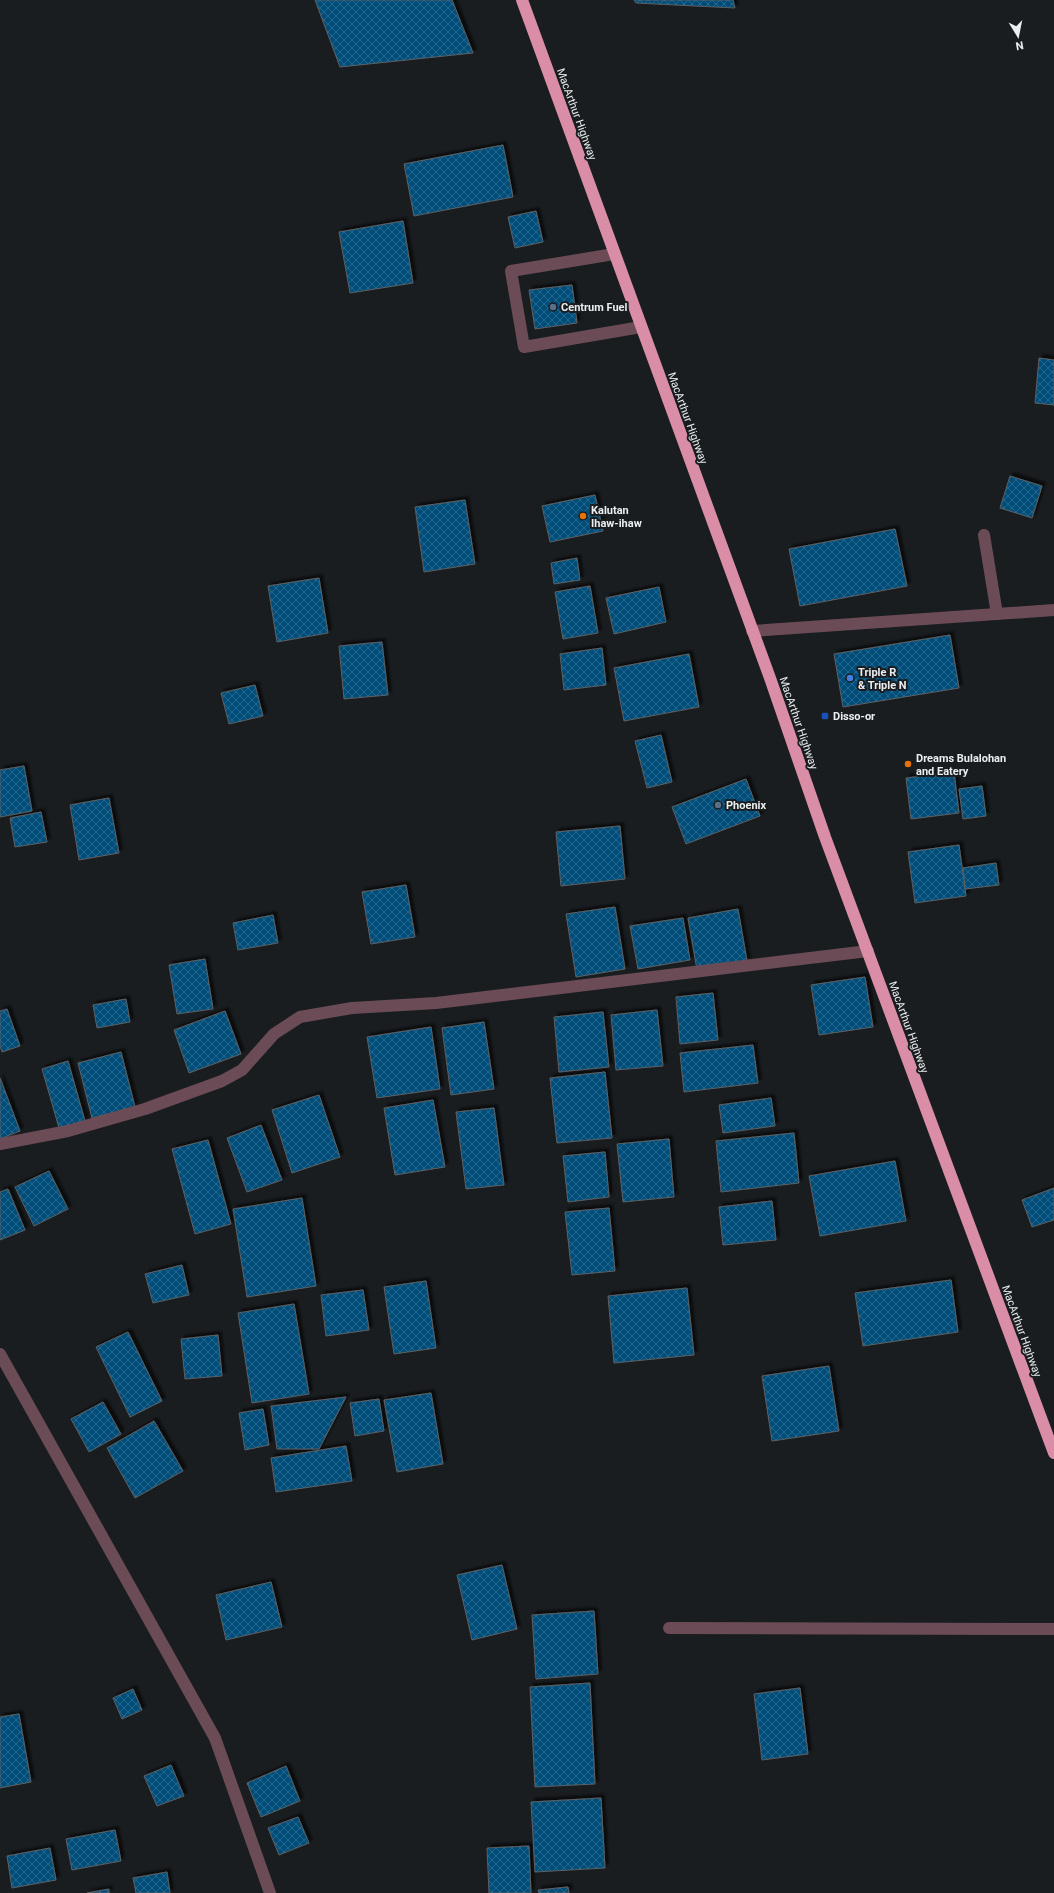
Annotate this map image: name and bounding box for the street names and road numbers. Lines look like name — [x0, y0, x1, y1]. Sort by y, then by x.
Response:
street label: MacArthur Highway — [554, 66, 599, 163]
street label: MacArthur Highway — [665, 370, 710, 467]
street label: MacArthur Highway — [777, 675, 821, 772]
street label: MacArthur Highway — [886, 979, 931, 1076]
street label: MacArthur Highway — [999, 1283, 1044, 1380]

